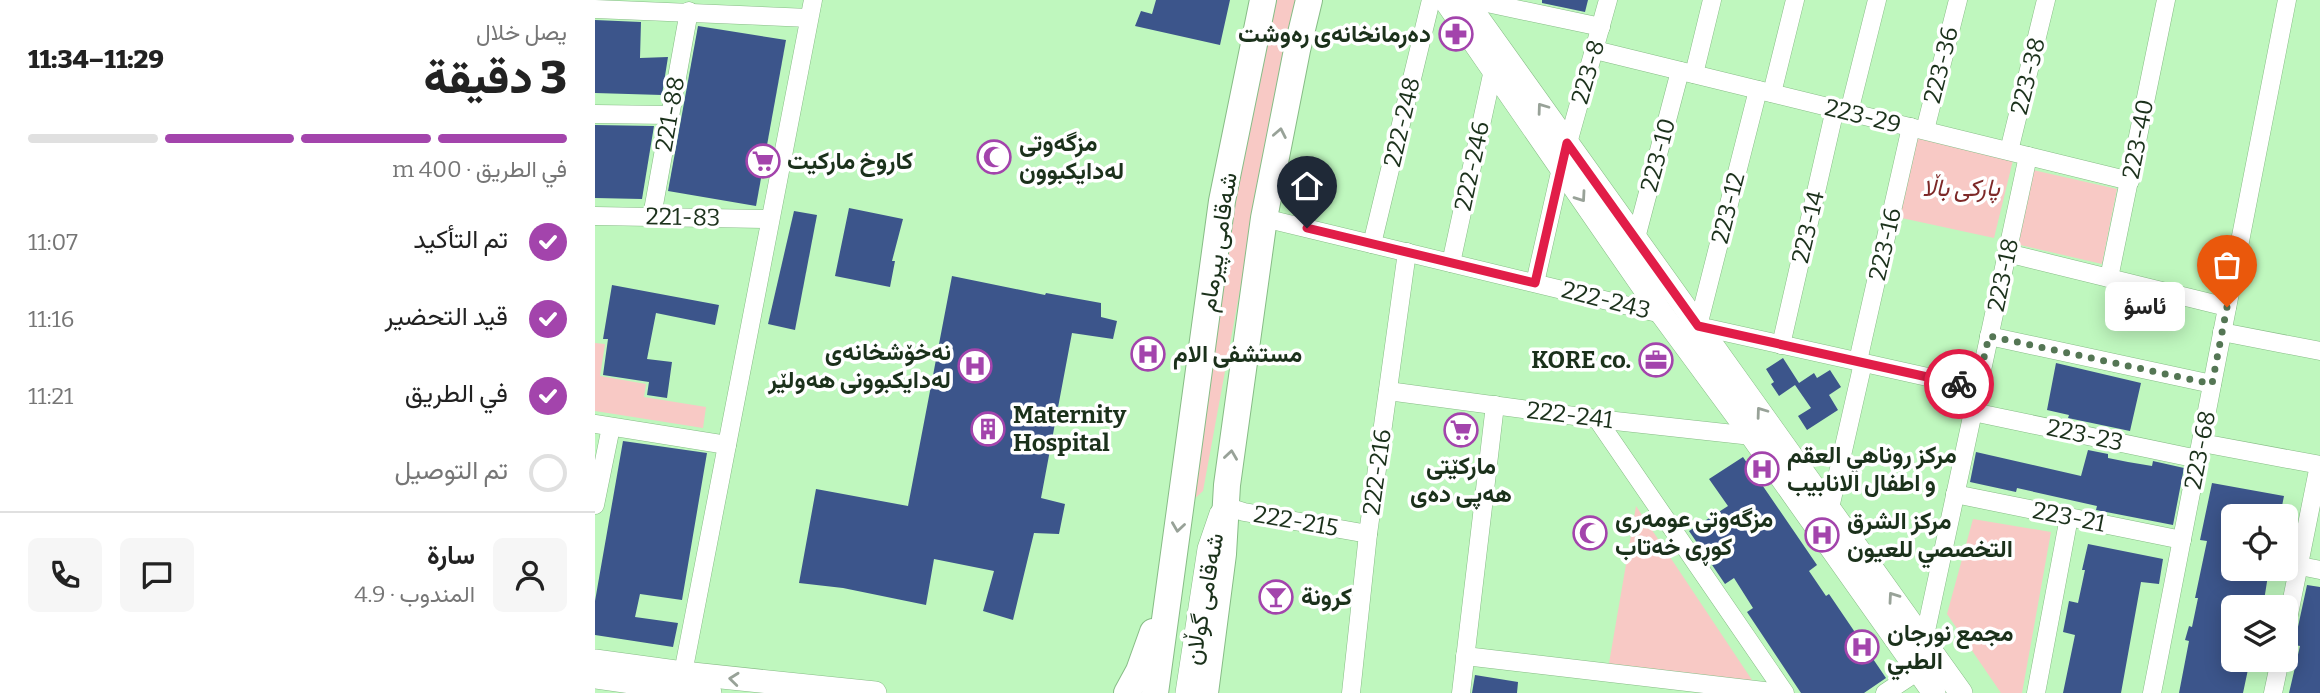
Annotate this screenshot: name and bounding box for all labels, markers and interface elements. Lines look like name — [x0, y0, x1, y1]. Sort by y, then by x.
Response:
pharmacy icon: دەرمانخانەی رەوشت — [1437, 15, 1475, 53]
text: يصل خلال — [476, 18, 567, 46]
place label: دەرمانخانەی رەوشت — [1238, 20, 1431, 49]
street label: 223-36 — [1918, 24, 1964, 106]
street label: 223-38 — [2005, 35, 2051, 117]
street label: 223-8 — [1566, 37, 1610, 107]
text: 11:29–11:34 — [28, 44, 164, 75]
text: 3 دقيقة — [424, 50, 567, 105]
street label: 221-88 — [650, 74, 690, 154]
street label: 222-248 — [1378, 74, 1426, 170]
street label: 223-29 — [1822, 93, 1904, 139]
street label: 223-40 — [2117, 97, 2159, 181]
one-way arrow — [1538, 103, 1550, 116]
street label: 223-10 — [1635, 115, 1681, 195]
street label: 222-246 — [1449, 119, 1495, 213]
one-way arrow — [1272, 127, 1287, 139]
place label: مزگەوتی لەدایکبوون — [1019, 129, 1124, 186]
mosque icon: مزگەوتی لەدایکبوون — [975, 138, 1013, 176]
supermarket icon: كاروخ ماركیت — [744, 142, 782, 180]
place label: كاروخ ماركیت — [787, 147, 913, 177]
text: في الطريق · 400 m — [392, 155, 567, 183]
pin — [1277, 156, 1337, 228]
icon: home — [1288, 167, 1326, 205]
street label: 223-12 — [1706, 169, 1750, 247]
street label: شەقامی پیرمام — [1193, 170, 1245, 314]
park label: پارکی باڵا — [1922, 174, 2000, 204]
street label: 223-14 — [1786, 188, 1830, 266]
one-way arrow — [1573, 189, 1585, 202]
street label: 221-83 — [646, 202, 720, 232]
street label: 223-16 — [1863, 205, 1907, 283]
icon: check — [529, 223, 567, 261]
text: تم التأكيد — [413, 224, 508, 255]
text: 11:07 — [28, 228, 78, 256]
pin — [2197, 235, 2257, 307]
street label: 223-18 — [1982, 236, 2024, 314]
icon: bag — [2208, 246, 2246, 284]
street label: 222-243 — [1559, 275, 1653, 325]
callout: ئاسؤ — [2105, 282, 2185, 332]
text: ئاسؤ — [2124, 292, 2166, 320]
icon: check — [529, 300, 567, 338]
text: قيد التحضير — [384, 301, 508, 332]
text: 11:16 — [28, 305, 74, 333]
hospital icon: مستشفى الام — [1129, 335, 1167, 373]
place label: نەخۆشخانەی لەدایکبوونی هەولێر — [767, 338, 951, 395]
place label: مستشفى الام — [1173, 340, 1302, 370]
office icon: KORE co. — [1637, 341, 1675, 379]
place label: KORE co. — [1531, 346, 1631, 374]
hospital icon: نەخۆشخانەی لەدایکبوونی هەولێر — [956, 347, 994, 385]
courier — [1924, 349, 1994, 419]
icon: bike — [1940, 365, 1978, 403]
icon: check — [529, 377, 567, 415]
text: في الطريق — [405, 378, 508, 409]
text: 11:21 — [28, 382, 73, 410]
street label: 222-241 — [1525, 396, 1615, 434]
place label: Maternity Hospital — [1013, 401, 1127, 457]
one-way arrow — [1757, 407, 1769, 420]
street label: 223-68 — [2179, 408, 2221, 492]
building icon: Maternity Hospital — [969, 410, 1007, 448]
supermarket icon: مارکێتی هەپی دەی — [1442, 411, 1480, 449]
street label: 223-23 — [2044, 413, 2126, 457]
street label: 222-216 — [1357, 427, 1397, 517]
place label: مركز روناهي العقم و اطفال الانابيب — [1787, 441, 1957, 498]
one-way arrow — [1223, 449, 1238, 461]
hospital icon: مركز روناهي العقم و اطفال الانابيب — [1743, 450, 1781, 488]
place label: مارکێتی هەپی دەی — [1410, 452, 1512, 510]
text: تم التوصيل — [394, 455, 508, 486]
street label: 223-21 — [2030, 496, 2108, 538]
street label: 222-215 — [1252, 500, 1340, 542]
map controls — [2221, 504, 2298, 672]
button: locate — [2221, 504, 2298, 581]
place label: مزگەوتی عومەری کوڕی خەتاب — [1615, 505, 1773, 566]
place label: مركز الشرق التخصصي للعيون — [1847, 507, 2013, 569]
mosque icon: مزگەوتی عومەری کوڕی خەتاب — [1571, 514, 1609, 552]
hospital icon: مركز الشرق التخصصي للعيون — [1803, 516, 1841, 554]
one-way arrow — [1171, 521, 1186, 532]
street label: شەقامی گوڵان — [1178, 531, 1230, 667]
button: phone — [28, 538, 102, 612]
button: chat — [120, 538, 194, 612]
button: person — [493, 538, 567, 612]
text: سارة — [427, 540, 475, 571]
bar icon: كرونة — [1257, 578, 1295, 616]
text: المندوب · 4.9 — [354, 580, 475, 608]
place label: كرونة — [1301, 583, 1352, 612]
one-way arrow — [1889, 592, 1901, 605]
button: layers — [2221, 595, 2298, 672]
place label: مجمع نورجان الطبي — [1887, 619, 2014, 681]
hospital icon: مجمع نورجان الطبي — [1843, 628, 1881, 666]
one-way arrow — [729, 671, 740, 686]

